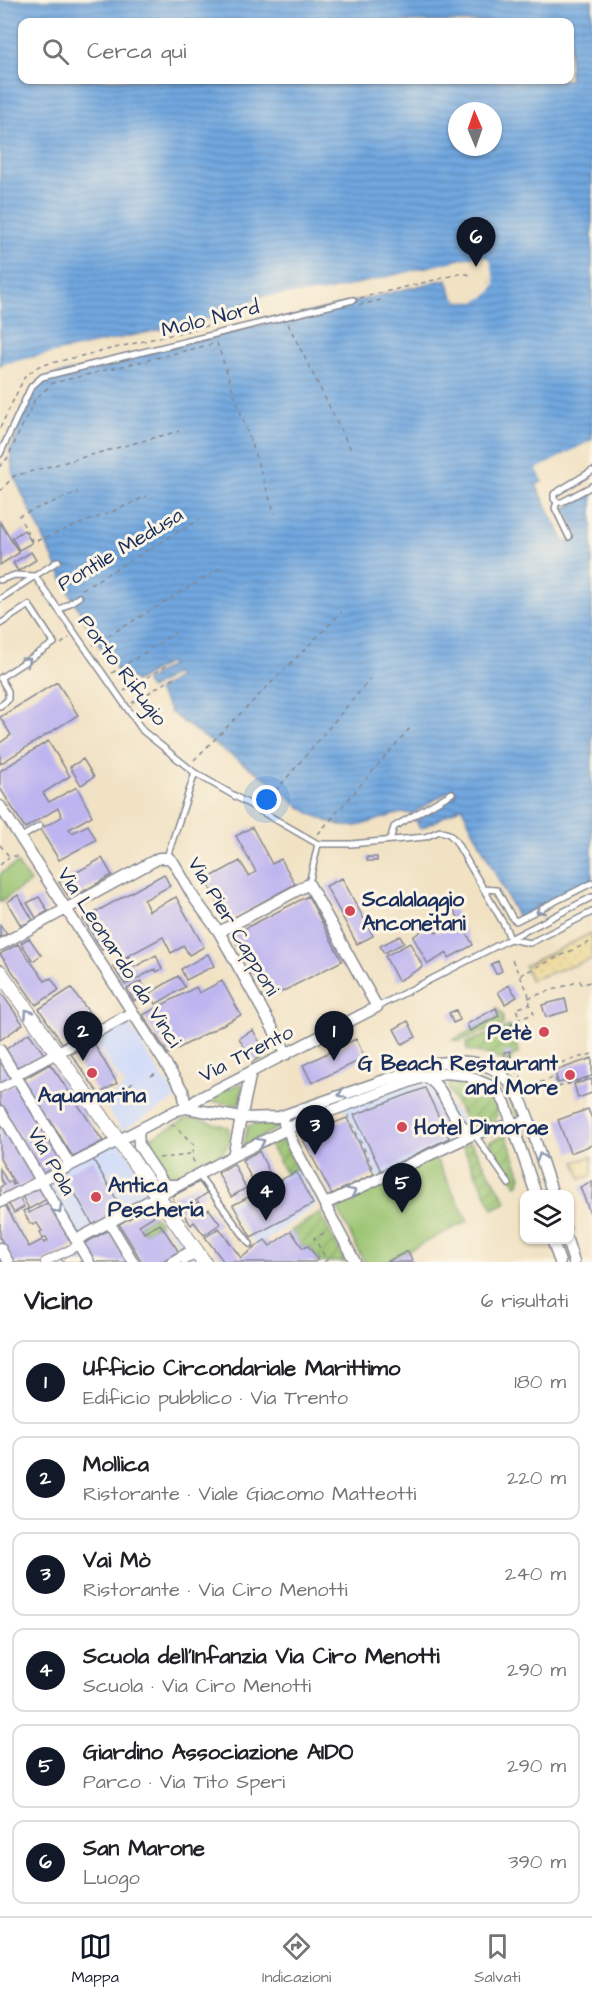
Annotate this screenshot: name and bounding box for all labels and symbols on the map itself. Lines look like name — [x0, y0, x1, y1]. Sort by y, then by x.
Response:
north arrow — [448, 102, 502, 156]
pin: 6 — [456, 218, 496, 267]
street label: Molo Nord — [158, 292, 262, 345]
street label: Pontile Medusa — [52, 500, 189, 598]
street label: Porto Rifugio — [70, 609, 174, 733]
one-way arrow — [21, 657, 31, 669]
your location — [252, 785, 281, 814]
street label: Via Pier Capponi — [180, 851, 287, 1002]
street label: Via Leonardo da Vinci — [50, 861, 189, 1053]
place label: Scalalaggio Anconetani — [361, 885, 467, 938]
one-way arrow — [536, 903, 546, 914]
marker: Scalalaggio Anconetani — [343, 904, 357, 918]
one-way arrow — [24, 1009, 35, 1020]
pin: 2 — [64, 1012, 103, 1061]
pin: 1 — [314, 1012, 354, 1061]
street label: Via Trento — [194, 1017, 299, 1090]
place label: Petè — [487, 1018, 533, 1047]
marker: Petè — [537, 1025, 551, 1039]
place label: G Beach Restaurant and More — [358, 1049, 559, 1102]
marker: Aquamarina — [85, 1066, 99, 1080]
marker: G Beach Restaurant and More — [563, 1068, 577, 1082]
place label: Aquamarina — [38, 1081, 147, 1111]
one-way arrow — [337, 1087, 348, 1100]
pin: 3 — [296, 1106, 334, 1155]
place label: Hotel Dimorae — [414, 1113, 549, 1142]
marker: Hotel Dimorae — [395, 1120, 409, 1134]
street label: Via Pola — [20, 1122, 83, 1201]
one-way arrow — [254, 1138, 265, 1149]
one-way arrow — [536, 1152, 548, 1163]
pin: 5 — [382, 1164, 422, 1213]
place label: Antica Pescheria — [108, 1171, 204, 1224]
pin: 4 — [246, 1172, 286, 1221]
one-way arrow — [345, 1187, 356, 1199]
marker: Antica Pescheria — [89, 1190, 103, 1204]
one-way arrow — [51, 1204, 63, 1214]

